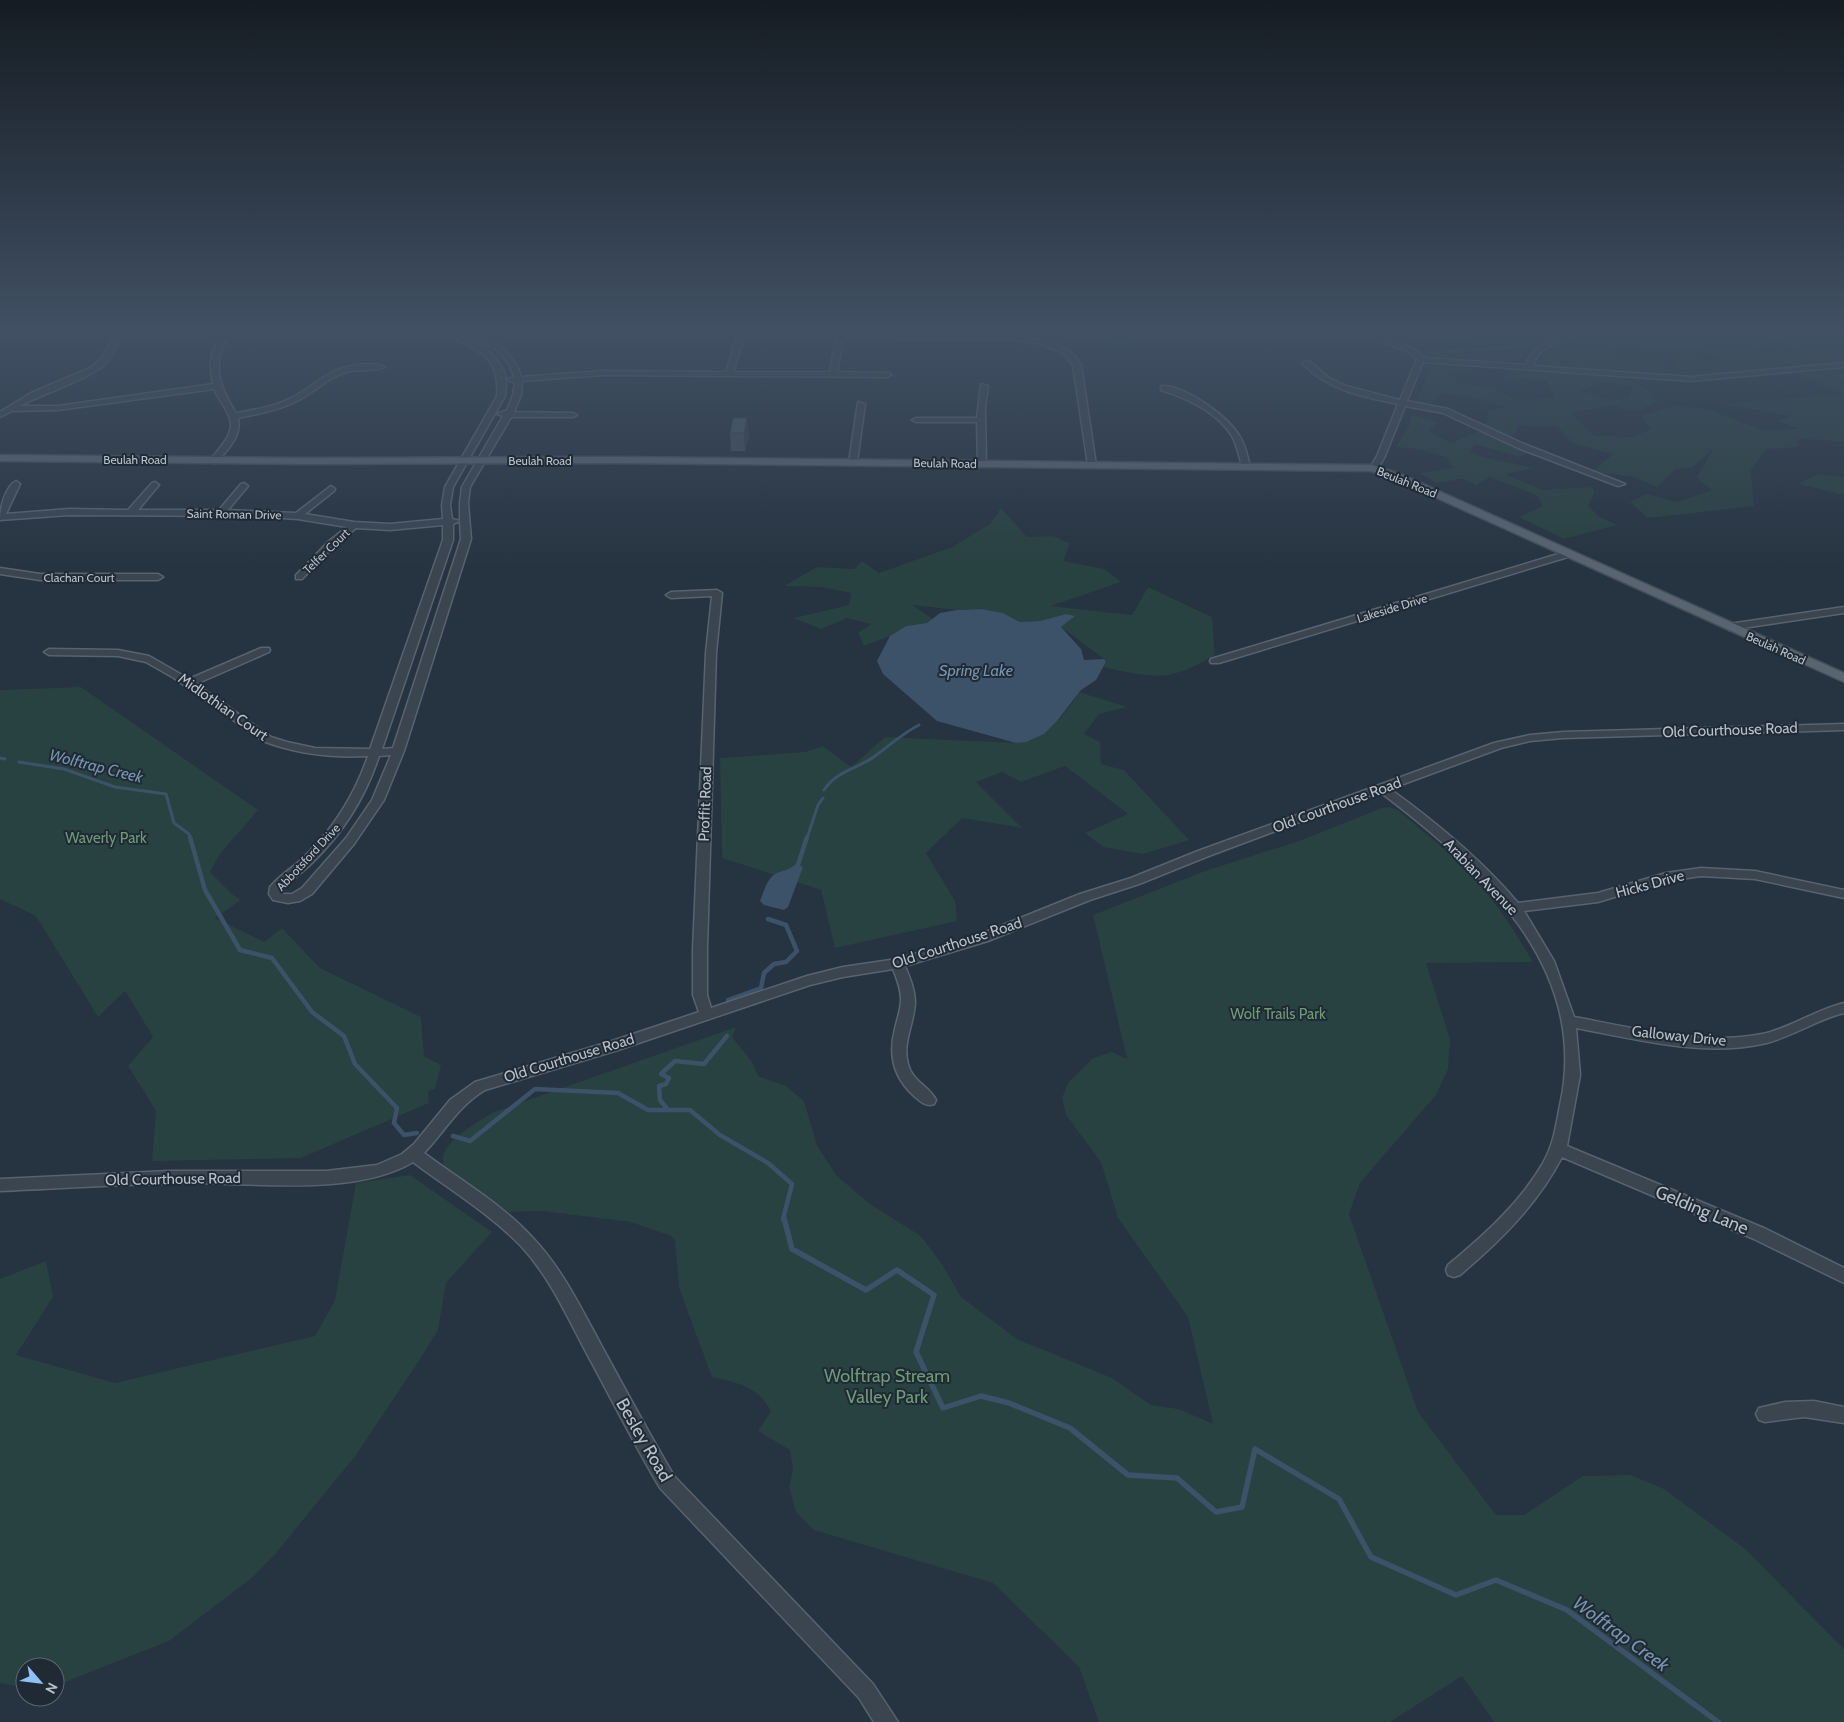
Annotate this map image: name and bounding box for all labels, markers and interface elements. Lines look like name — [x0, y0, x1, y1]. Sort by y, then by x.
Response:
street label: Beulah Road — [103, 452, 167, 467]
street label: Beulah Road — [508, 453, 572, 468]
street label: Beulah Road — [913, 455, 977, 471]
street label: Beulah Road — [1375, 463, 1439, 501]
street label: Saint Roman Drive — [186, 506, 282, 522]
street label: Telfer Court — [300, 525, 352, 577]
street label: Clachan Court — [43, 570, 115, 585]
street label: Lakeside Drive — [1355, 590, 1429, 626]
street label: Beulah Road — [1744, 628, 1808, 668]
water label: Spring Lake — [939, 661, 1013, 680]
street label: Midlothian Court — [175, 669, 271, 745]
street label: Old Courthouse Road — [1662, 719, 1798, 741]
water label: Wolftrap Creek — [47, 745, 146, 787]
street label: Proffit Road — [695, 766, 715, 842]
street label: Old Courthouse Road — [1270, 773, 1404, 837]
street label: Abbotsford Drive — [273, 820, 343, 894]
park label: Waverly Park — [65, 829, 147, 847]
street label: Arabian Avenue — [1440, 835, 1522, 919]
street label: Hicks Drive — [1614, 866, 1687, 902]
street label: Old Courthouse Road — [890, 913, 1024, 973]
park label: Wolf Trails Park — [1230, 1005, 1326, 1023]
street label: Galloway Drive — [1631, 1022, 1727, 1050]
street label: Old Courthouse Road — [502, 1030, 636, 1086]
street label: Old Courthouse Road — [105, 1169, 241, 1189]
street label: Gelding Lane — [1652, 1180, 1752, 1240]
park label: Wolftrap Stream Valley Park — [824, 1365, 950, 1408]
street label: Besley Road — [611, 1394, 677, 1486]
water label: Wolftrap Creek — [1568, 1591, 1674, 1677]
north arrow — [15, 1657, 65, 1707]
text: N — [41, 1680, 62, 1697]

